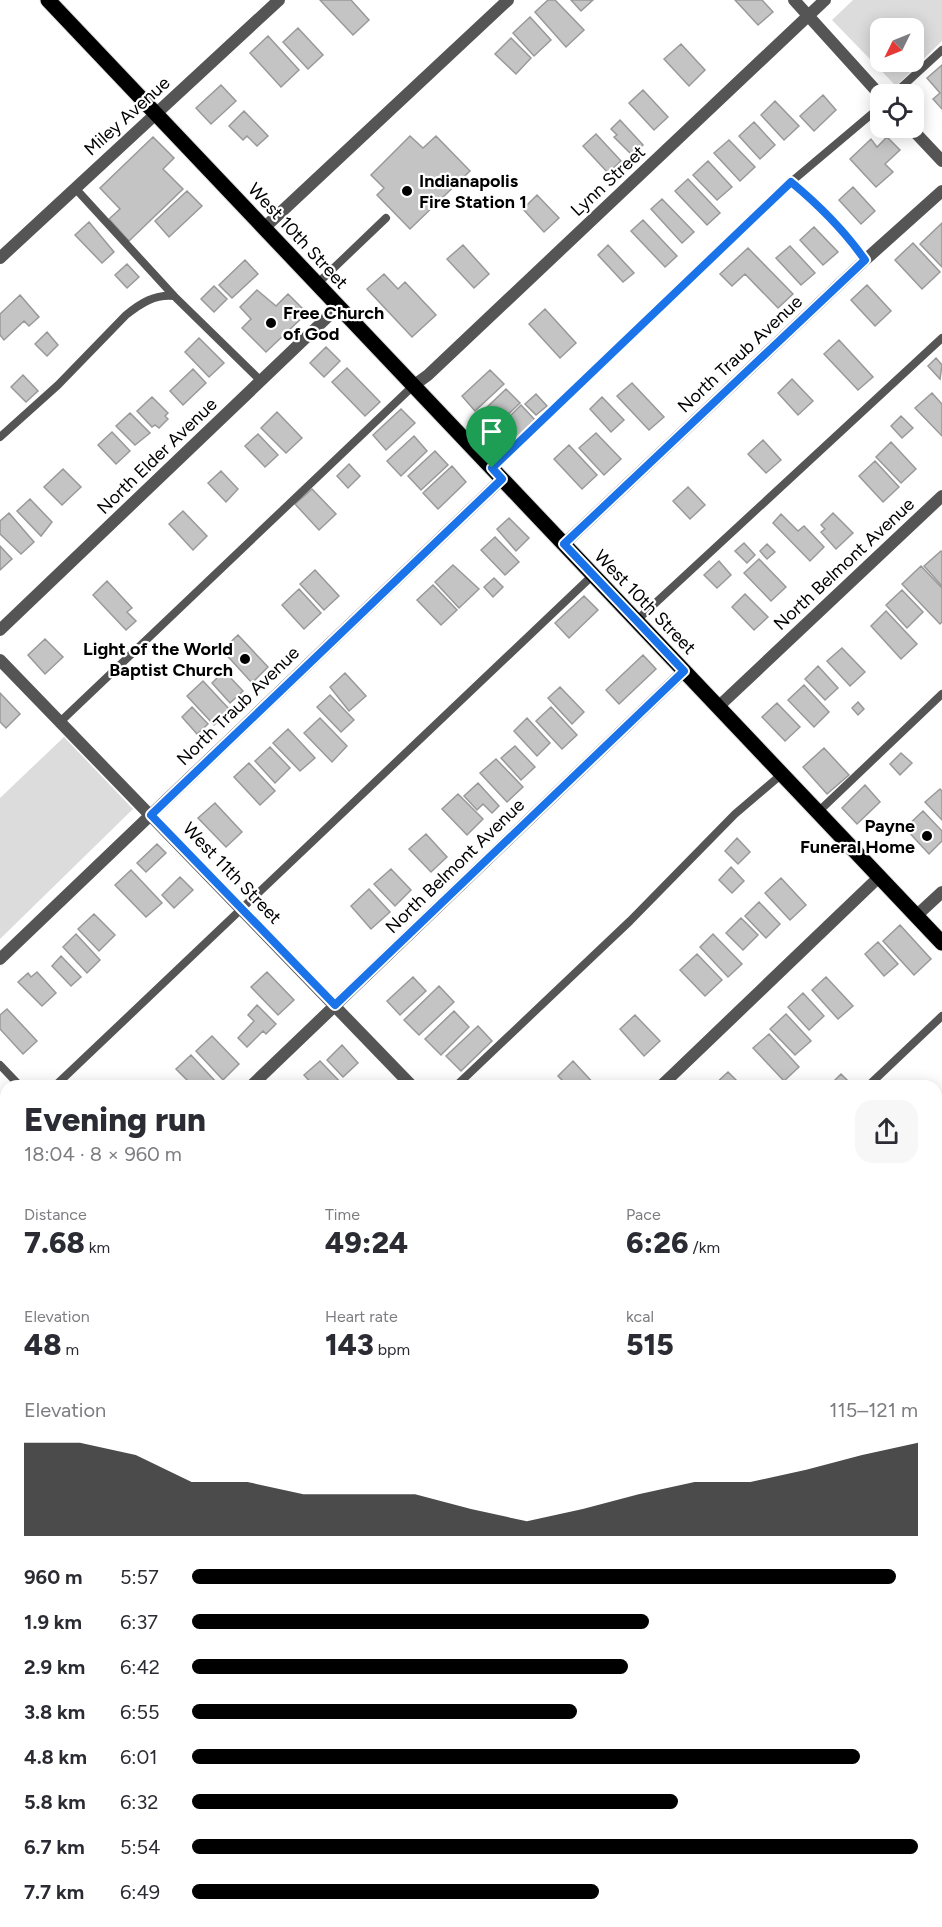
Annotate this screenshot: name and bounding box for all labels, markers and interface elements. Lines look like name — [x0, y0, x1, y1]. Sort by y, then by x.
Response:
north arrow — [870, 18, 924, 72]
map controls — [870, 18, 924, 138]
street label: Miley Avenue — [80, 72, 175, 160]
button: locate — [870, 84, 924, 138]
street label: Lynn Street — [566, 141, 650, 221]
place label: Indianapolis Fire Station 1 — [419, 170, 527, 213]
street label: West 10th Street — [243, 179, 353, 294]
marker: Indianapolis Fire Station 1 — [400, 184, 414, 198]
street label: North Traub Avenue — [673, 291, 807, 417]
place label: Free Church of God — [283, 302, 384, 345]
marker: Free Church of God — [264, 316, 278, 330]
street label: North Elder Avenue — [92, 393, 222, 519]
pin — [466, 406, 517, 468]
icon: arrive — [475, 415, 508, 448]
street label: North Belmont Avenue — [769, 493, 919, 635]
street label: West 10th Street — [590, 545, 701, 659]
place label: Light of the World Baptist Church — [83, 638, 233, 681]
street label: North Traub Avenue — [172, 642, 304, 770]
marker: Light of the World Baptist Church — [238, 652, 252, 666]
street label: North Belmont Avenue — [381, 794, 529, 938]
place label: Payne Funeral Home — [800, 815, 915, 858]
street label: West 11th Street — [178, 818, 286, 928]
marker: Payne Funeral Home — [920, 829, 934, 843]
text: Evening run — [24, 1100, 206, 1139]
button: share — [855, 1100, 918, 1163]
text: 18:04 · 8 × 960 m — [24, 1142, 182, 1166]
text: Distance — [24, 1205, 87, 1224]
text: Time — [325, 1205, 360, 1224]
text: Pace — [626, 1205, 661, 1224]
text: 7.68 — [24, 1224, 85, 1261]
text: 49:24 — [325, 1224, 408, 1261]
text: 6:26 — [626, 1224, 689, 1261]
text: km — [85, 1238, 110, 1257]
text: /km — [689, 1238, 720, 1257]
text: Elevation — [24, 1307, 90, 1326]
text: Heart rate — [325, 1307, 398, 1326]
text: kcal — [626, 1307, 654, 1326]
text: 48 — [24, 1326, 62, 1363]
text: 143 — [325, 1326, 374, 1363]
text: 515 — [626, 1326, 674, 1363]
text: m — [62, 1340, 79, 1359]
text: bpm — [374, 1340, 410, 1359]
text: Elevation — [24, 1398, 106, 1422]
text: 115–121 m — [829, 1398, 918, 1422]
text: 960 m — [24, 1565, 82, 1589]
text: 5:57 — [120, 1565, 159, 1589]
text: 1.9 km — [24, 1610, 82, 1634]
text: 6:37 — [120, 1610, 158, 1634]
text: 2.9 km — [24, 1655, 85, 1679]
text: 6:42 — [120, 1655, 160, 1679]
text: 3.8 km — [24, 1700, 85, 1724]
text: 6:55 — [120, 1700, 159, 1724]
text: 4.8 km — [24, 1745, 87, 1769]
text: 6:01 — [120, 1745, 157, 1769]
text: 5.8 km — [24, 1790, 86, 1814]
text: 6:32 — [120, 1790, 158, 1814]
text: 6.7 km — [24, 1835, 85, 1859]
text: 5:54 — [120, 1835, 160, 1859]
text: 7.7 km — [24, 1880, 84, 1904]
text: 6:49 — [120, 1880, 160, 1904]

